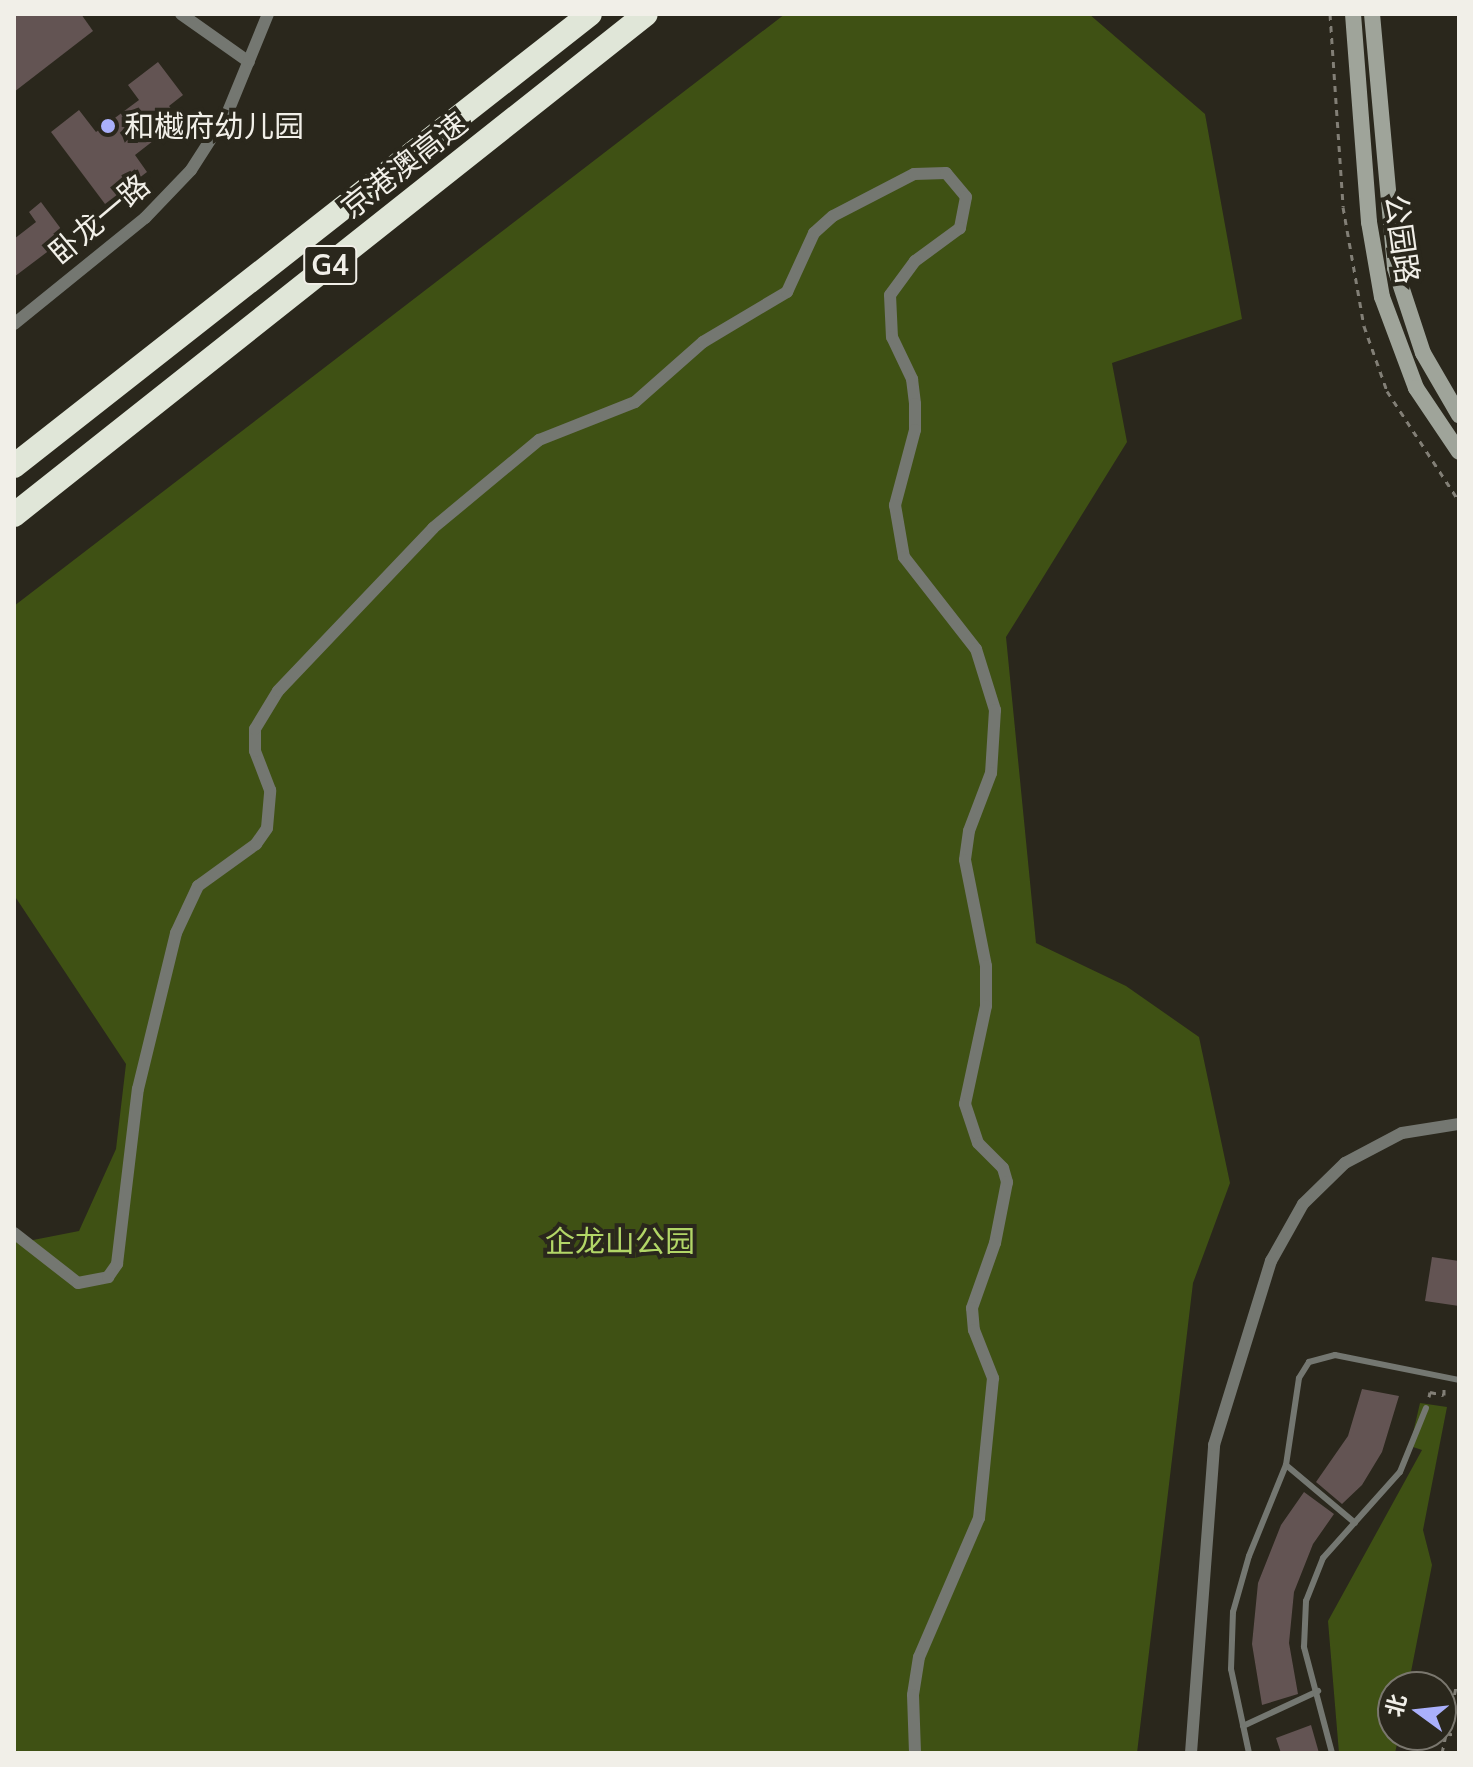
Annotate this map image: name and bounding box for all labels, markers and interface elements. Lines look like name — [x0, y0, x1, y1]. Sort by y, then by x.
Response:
street label: 京港澳高速 — [334, 105, 474, 225]
place label: 和樾府幼儿园 — [124, 108, 304, 144]
marker: 和樾府幼儿园 — [99, 117, 117, 135]
street label: 卧龙一路 — [41, 167, 157, 271]
street label: 公园路 — [1378, 192, 1426, 286]
road number: G4 — [302, 241, 358, 289]
park label: 企龙山公园 — [545, 1223, 695, 1259]
north arrow — [1377, 1671, 1457, 1751]
text: 北 — [1379, 1691, 1412, 1720]

